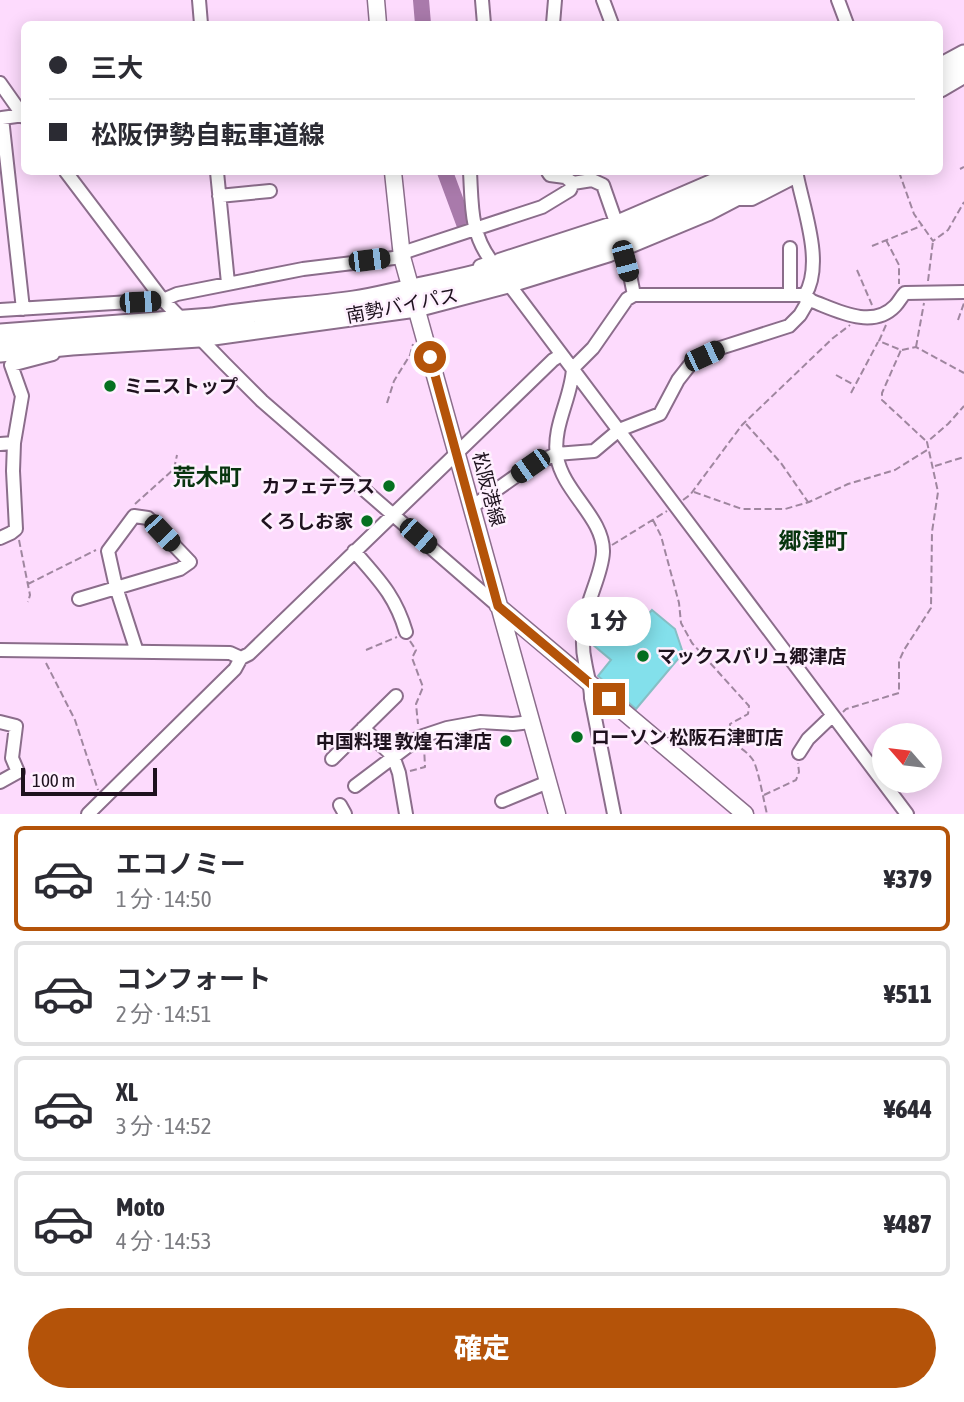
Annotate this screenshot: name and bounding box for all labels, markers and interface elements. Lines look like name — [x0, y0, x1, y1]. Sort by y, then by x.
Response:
text: 三大 — [91, 53, 143, 83]
text: 松阪伊勢自転車道線 — [91, 120, 325, 150]
car — [610, 238, 641, 284]
car — [347, 247, 392, 273]
street label: 南勢バイパス — [344, 283, 460, 327]
car — [119, 290, 162, 314]
car — [681, 338, 728, 374]
route start — [414, 341, 446, 373]
place label: ミニストップ — [124, 375, 238, 397]
marker: ミニストップ — [102, 378, 118, 394]
car — [507, 445, 554, 487]
street label: 松阪港線 — [469, 449, 509, 529]
district label: 荒木町 — [173, 464, 242, 490]
place label: カフェテラス — [261, 475, 375, 497]
marker: カフェテラス — [381, 478, 397, 494]
car — [140, 510, 185, 556]
place label: くろしお家 — [258, 510, 353, 532]
marker: くろしお家 — [359, 513, 375, 529]
car — [396, 514, 441, 558]
district label: 郷津町 — [779, 528, 848, 554]
callout: 1 分 — [567, 598, 651, 646]
text: 1 分 — [591, 608, 627, 634]
place label: マックスバリュ郷津店 — [657, 645, 846, 667]
marker: マックスバリュ郷津店 — [635, 648, 651, 664]
route end — [593, 683, 625, 715]
north arrow — [872, 723, 942, 793]
map controls — [872, 723, 942, 793]
place label: ローソン 松阪石津町店 — [591, 726, 784, 748]
marker: ローソン 松阪石津町店 — [569, 729, 585, 745]
place label: 中国料理 敦煌 石津店 — [316, 730, 492, 752]
marker: 中国料理 敦煌 石津店 — [498, 733, 514, 749]
scale bar — [21, 765, 158, 797]
text: 100 m — [32, 769, 75, 791]
icon: car — [32, 847, 95, 910]
text: エコノミー — [116, 849, 246, 879]
text: ¥379 — [884, 864, 932, 894]
text: 1 分 · 14:50 — [116, 886, 212, 912]
icon: car — [32, 962, 95, 1025]
text: コンフォート — [116, 964, 271, 994]
text: ¥511 — [884, 979, 932, 1009]
text: 2 分 · 14:51 — [116, 1001, 212, 1027]
icon: car — [32, 1077, 95, 1140]
text: XL — [116, 1077, 138, 1107]
text: ¥644 — [884, 1094, 932, 1124]
text: 3 分 · 14:52 — [116, 1113, 212, 1139]
icon: car — [32, 1192, 95, 1255]
text: Moto — [116, 1192, 165, 1222]
text: ¥487 — [884, 1209, 932, 1239]
text: 4 分 · 14:53 — [116, 1228, 212, 1254]
button: 確定 — [28, 1308, 936, 1388]

